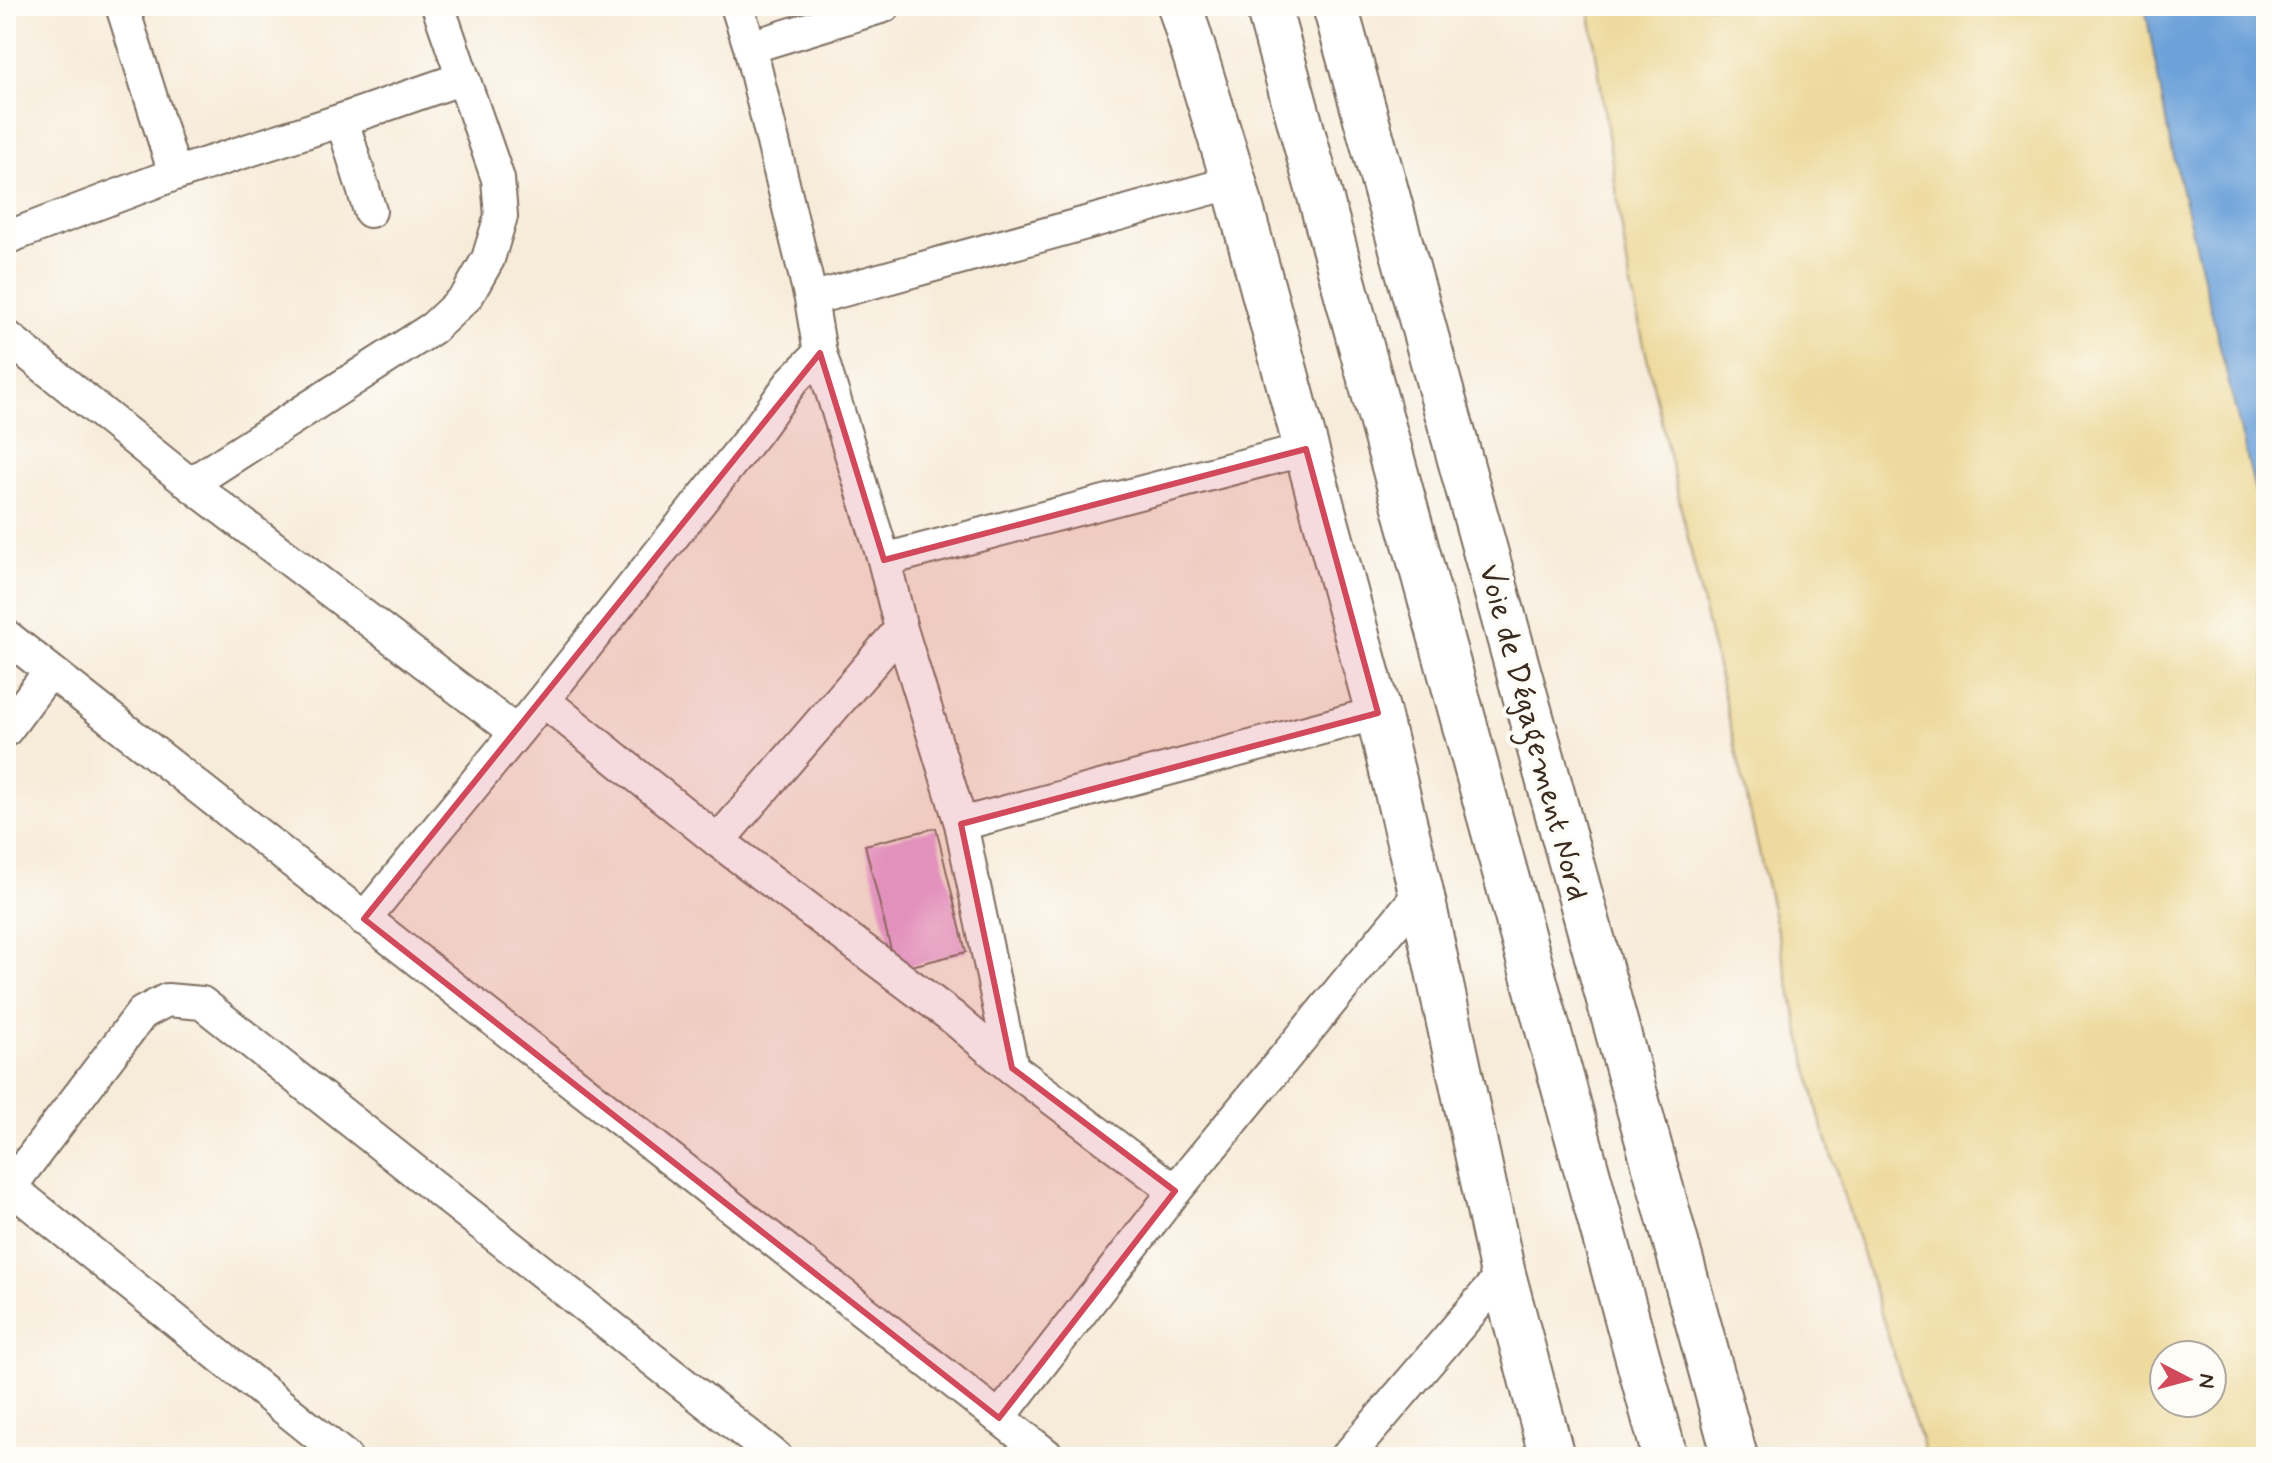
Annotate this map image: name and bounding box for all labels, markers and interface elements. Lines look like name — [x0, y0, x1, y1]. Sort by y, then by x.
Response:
street label: Voie de Dégagement Nord — [1465, 560, 1598, 906]
north arrow — [2148, 1339, 2228, 1419]
text: N — [2191, 1372, 2221, 1390]

